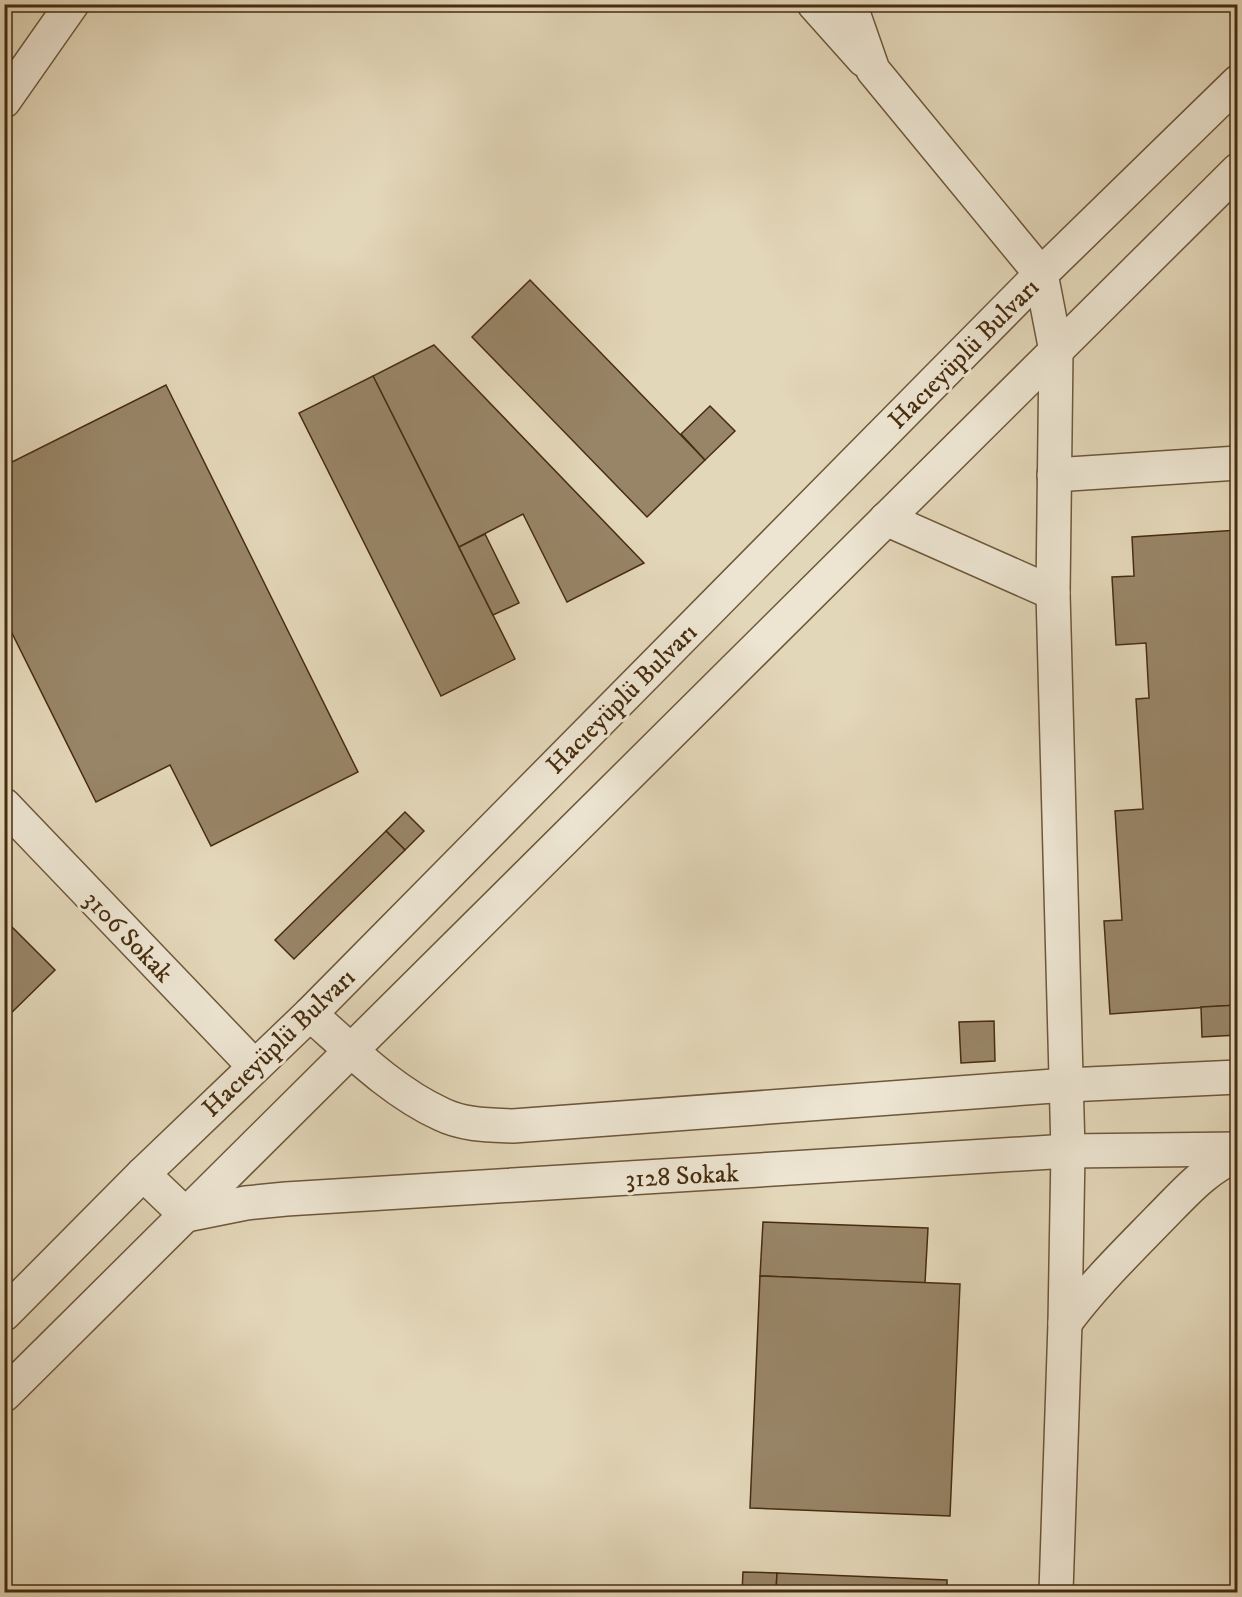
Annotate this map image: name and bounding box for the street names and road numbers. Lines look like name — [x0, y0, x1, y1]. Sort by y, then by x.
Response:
street label: Hacıeyüplü Bulvarı — [881, 271, 1047, 437]
street label: Hacıeyüplü Bulvarı — [539, 616, 705, 782]
street label: 3106 Sokak — [76, 884, 180, 990]
street label: Hacıeyüplü Bulvarı — [195, 961, 363, 1125]
street label: 3128 Sokak — [624, 1157, 740, 1196]

